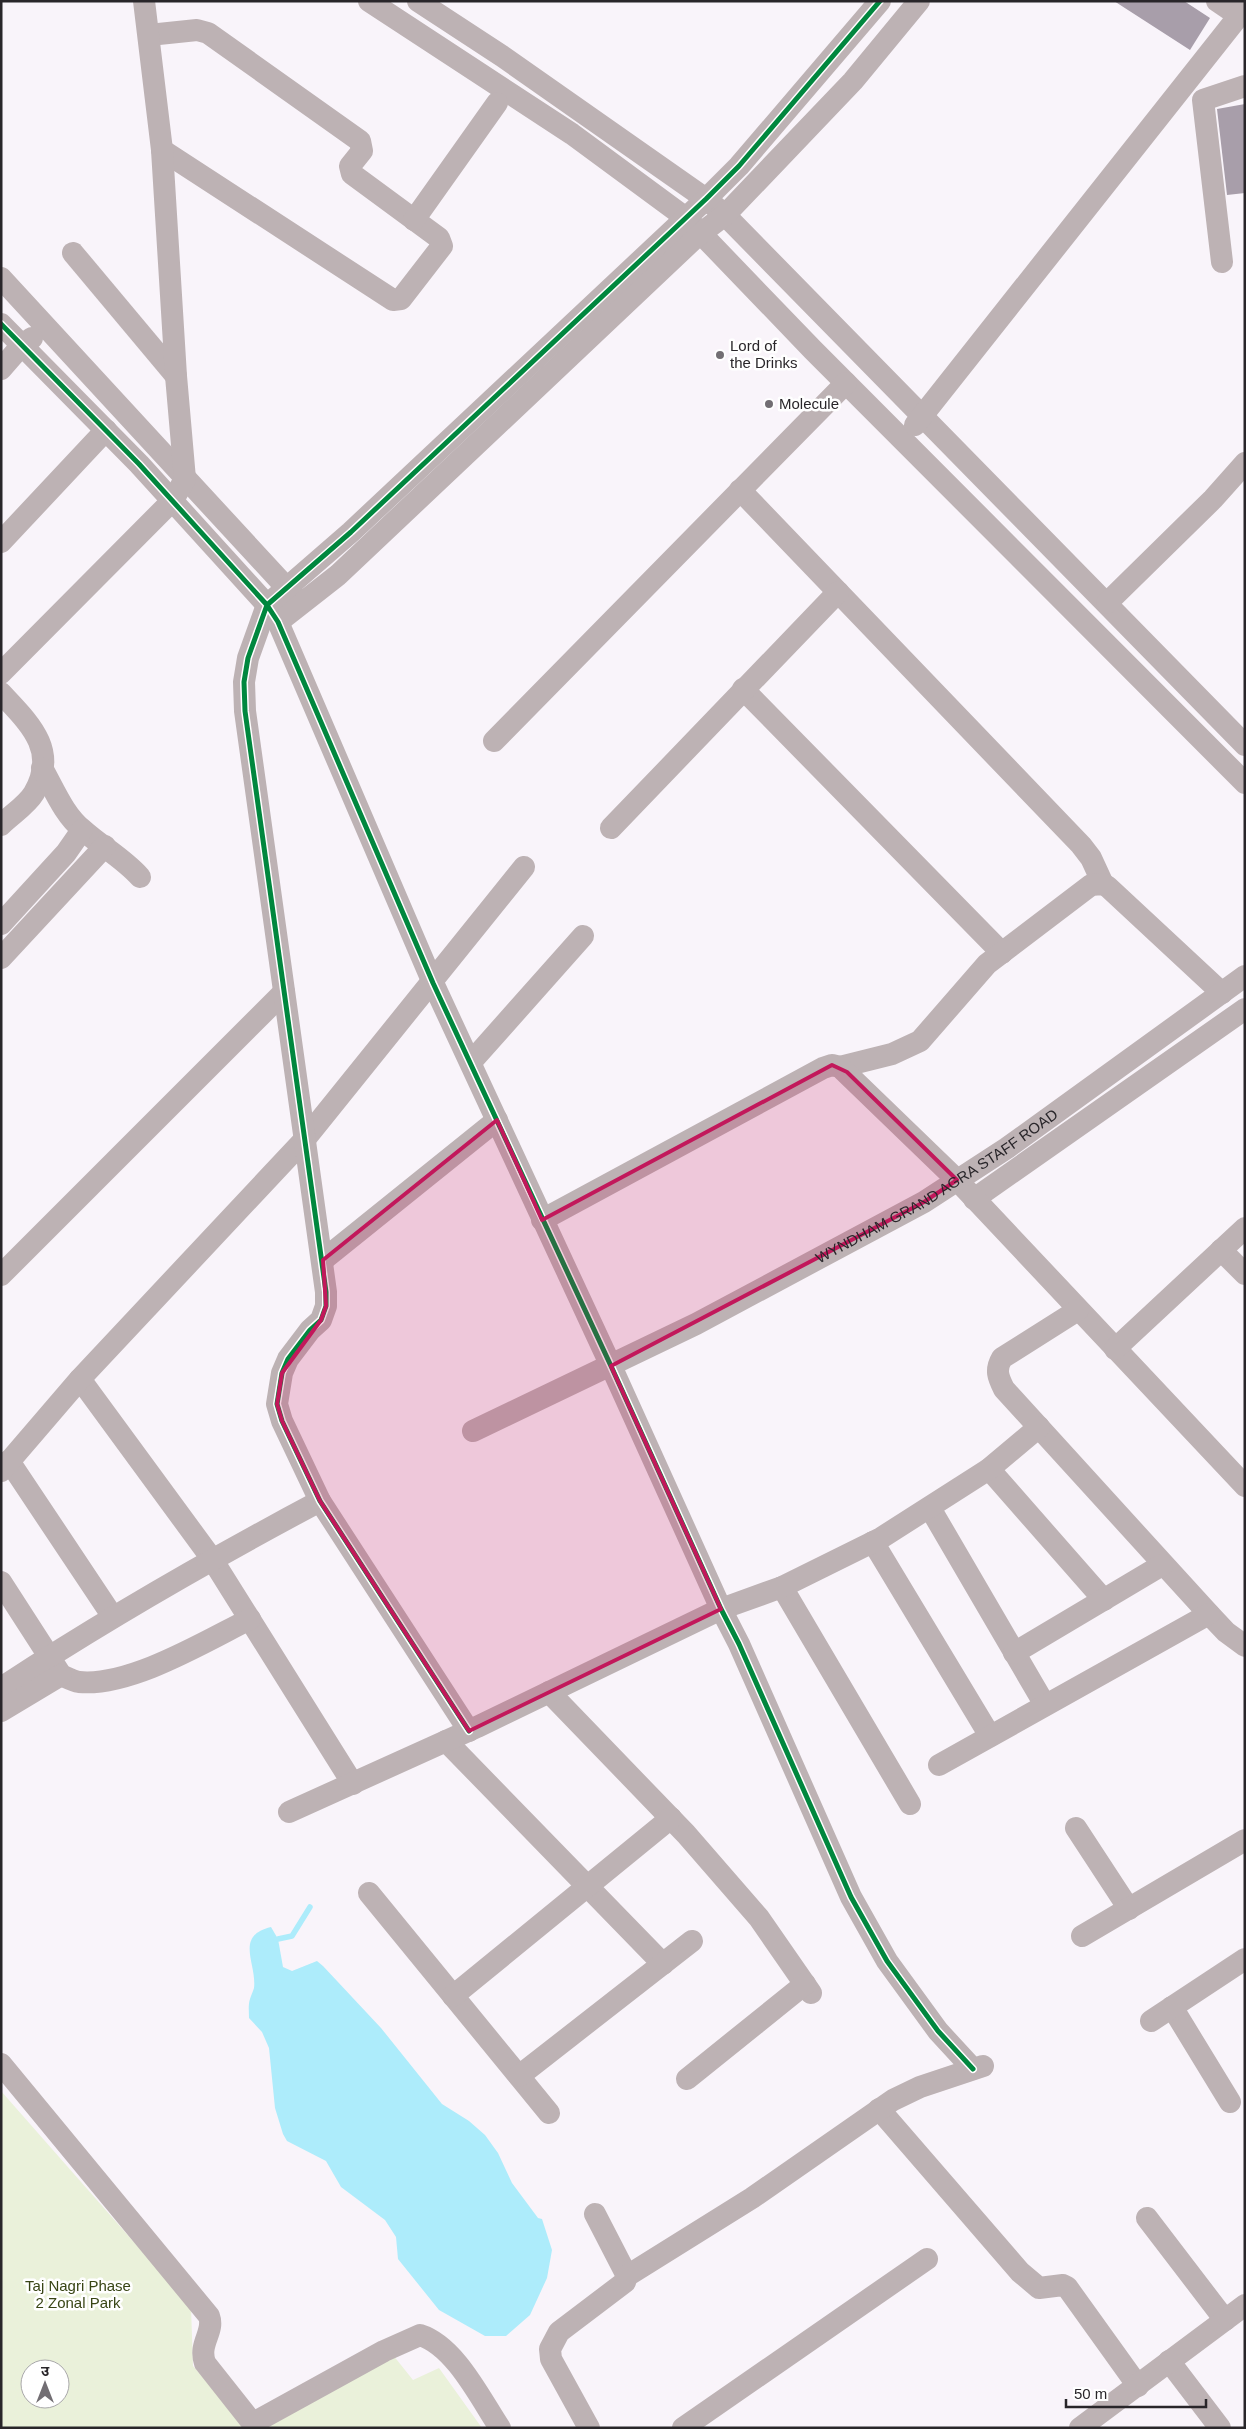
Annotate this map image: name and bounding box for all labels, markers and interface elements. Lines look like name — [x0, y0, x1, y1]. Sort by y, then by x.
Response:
place label: Lord of the Drinks — [730, 337, 798, 371]
marker: Lord of the Drinks — [714, 349, 726, 361]
place label: Molecule — [779, 395, 839, 412]
marker: Molecule — [763, 398, 775, 410]
street label: WYNDHAM GRAND AGRA STAFF ROAD — [813, 1105, 1061, 1266]
park label: Taj Nagri Phase 2 Zonal Park — [25, 2277, 131, 2311]
north arrow — [20, 2359, 70, 2409]
text: उ — [41, 2363, 50, 2379]
scale bar — [1066, 2376, 1206, 2408]
text: 50 m — [1074, 2385, 1107, 2402]

